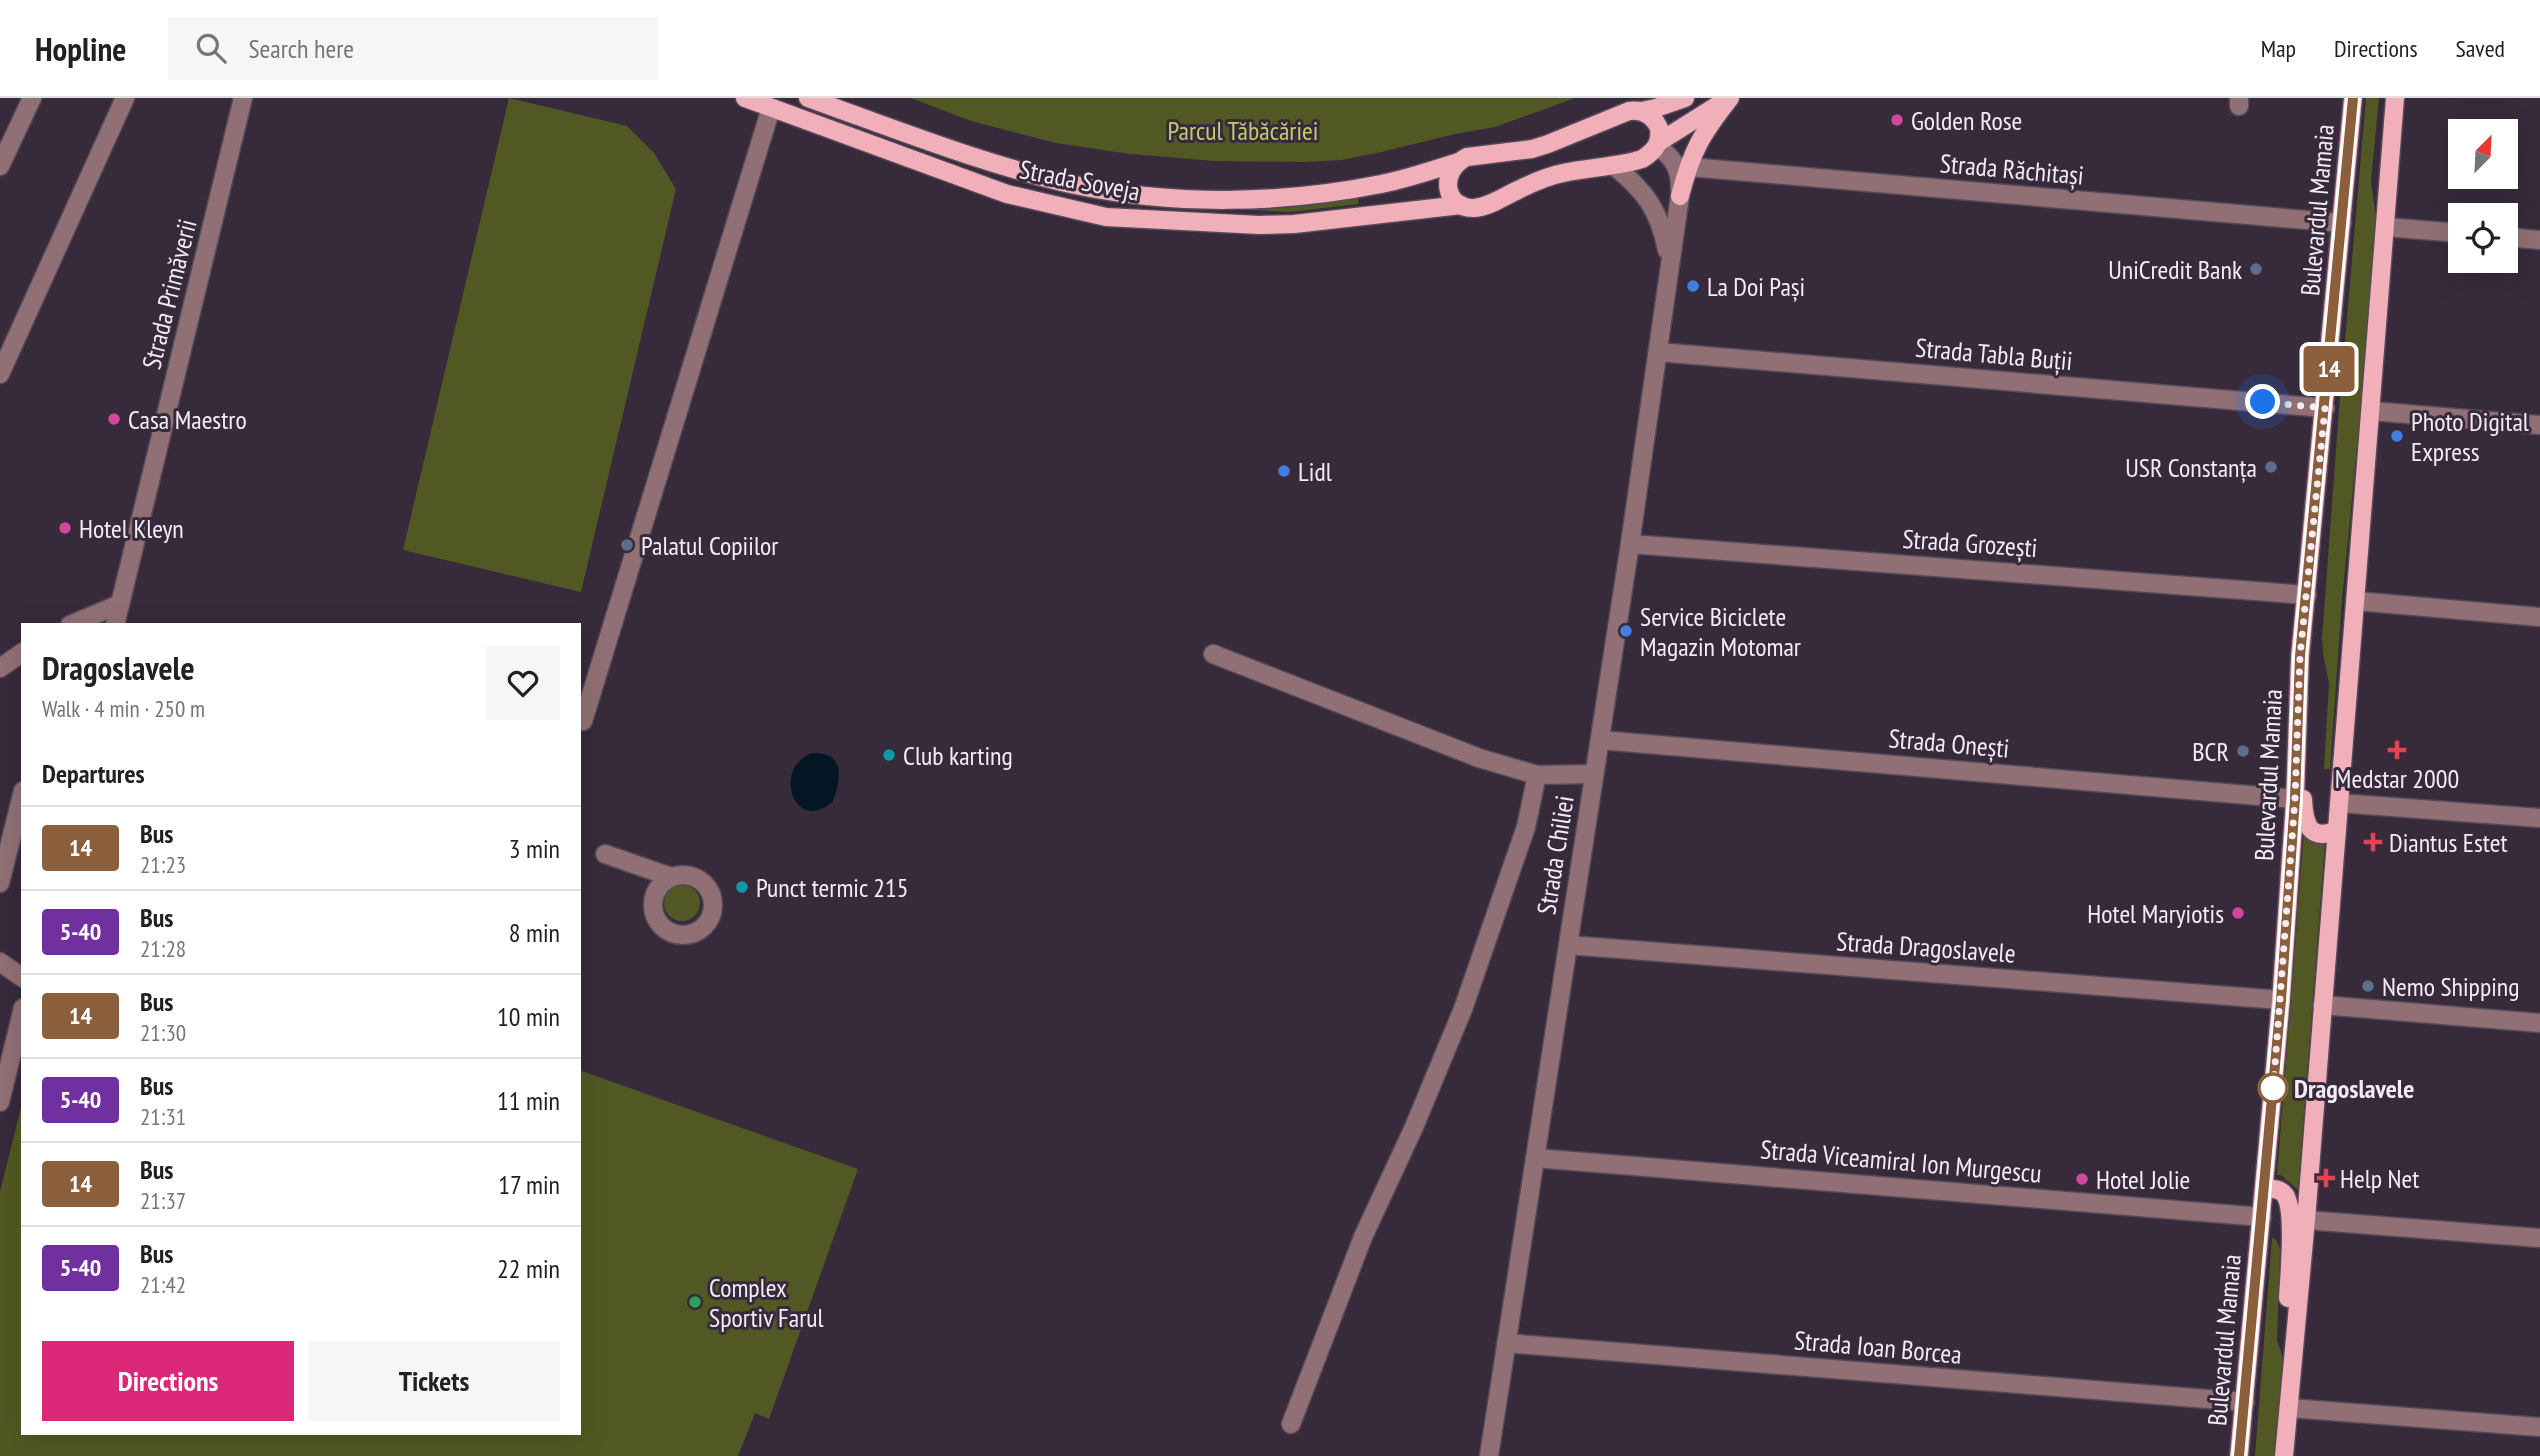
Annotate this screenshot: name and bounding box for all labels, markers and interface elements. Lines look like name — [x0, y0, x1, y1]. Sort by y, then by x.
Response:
search box — [168, 17, 658, 80]
text: Hopline — [35, 27, 126, 70]
icon: search — [192, 29, 230, 67]
text: Search here — [248, 32, 354, 65]
text: Map — [2261, 33, 2296, 64]
text: Directions — [2334, 33, 2418, 64]
text: Saved — [2456, 33, 2505, 64]
place label: Golden Rose — [1911, 104, 2022, 137]
marker: Golden Rose — [1889, 112, 1905, 128]
park label: Parcul Tăbăcăriei — [1168, 114, 1318, 147]
north arrow — [2448, 119, 2518, 189]
map controls — [2448, 119, 2518, 273]
street label: Bulevardul Mamaia — [2293, 123, 2341, 297]
street label: Strada Răchitași — [1939, 146, 2085, 192]
street label: Strada Soveja — [1017, 152, 1143, 208]
button: locate — [2448, 203, 2518, 273]
street label: Strada Primăverii — [134, 216, 204, 372]
place label: UniCredit Bank — [2108, 253, 2242, 286]
marker: UniCredit Bank — [2248, 261, 2264, 277]
place label: La Doi Pași — [1707, 270, 1805, 303]
marker: La Doi Pași — [1685, 278, 1701, 294]
street label: Strada Tabla Buții — [1914, 331, 2074, 377]
line badge: 14 — [2298, 346, 2360, 392]
text: 14 — [2318, 353, 2340, 384]
your location — [2245, 384, 2280, 419]
place label: Casa Maestro — [128, 403, 247, 436]
place label: Photo Digital Express — [2411, 405, 2529, 468]
marker: Casa Maestro — [106, 411, 122, 427]
marker: Photo Digital Express — [2389, 428, 2405, 444]
place label: USR Constanța — [2125, 451, 2257, 484]
place label: Lidl — [1298, 455, 1332, 488]
marker: USR Constanța — [2263, 459, 2279, 475]
marker: Lidl — [1276, 463, 1292, 479]
place label: Hotel Kleyn — [79, 512, 184, 545]
marker: Hotel Kleyn — [57, 520, 73, 536]
street label: Strada Grozești — [1901, 522, 2039, 564]
place label: Palatul Copiilor — [641, 529, 778, 562]
marker: Palatul Copiilor — [619, 537, 635, 553]
place label: Service Biciclete Magazin Motomar — [1640, 600, 1801, 663]
marker: Service Biciclete Magazin Motomar — [1618, 623, 1634, 639]
text: Dragoslavele — [42, 646, 195, 689]
button: heart — [486, 646, 560, 720]
street label: Bulevardul Mamaia — [2247, 688, 2289, 862]
text: Walk · 4 min · 250 m — [42, 694, 205, 723]
street label: Strada Onești — [1887, 721, 2011, 765]
place label: BCR — [2192, 735, 2229, 768]
place label: Club karting — [903, 739, 1013, 772]
marker: Medstar 2000 — [2387, 740, 2407, 760]
marker: BCR — [2235, 743, 2251, 759]
marker: Club karting — [881, 747, 897, 763]
text: Departures — [42, 757, 145, 790]
place label: Medstar 2000 — [2335, 762, 2459, 795]
street label: Strada Chiliei — [1529, 793, 1581, 917]
text: Bus — [140, 817, 173, 850]
place label: Diantus Estet — [2389, 826, 2508, 859]
text: 14 — [69, 832, 92, 863]
text: 3 min — [509, 832, 560, 865]
marker: Diantus Estet — [2363, 832, 2383, 852]
text: 21:23 — [140, 850, 186, 879]
place label: Punct termic 215 — [756, 871, 908, 904]
marker: Punct termic 215 — [734, 879, 750, 895]
place label: Hotel Maryiotis — [2087, 897, 2224, 930]
text: Bus — [140, 901, 173, 934]
marker: Hotel Maryiotis — [2230, 905, 2246, 921]
text: 5-40 — [60, 916, 101, 947]
text: 8 min — [509, 916, 560, 949]
street label: Strada Dragoslavele — [1835, 924, 2017, 970]
text: 21:28 — [140, 934, 186, 963]
place label: Nemo Shipping — [2382, 970, 2520, 1003]
marker: Nemo Shipping — [2360, 978, 2376, 994]
text: Bus — [140, 985, 173, 1018]
text: 14 — [69, 1000, 92, 1031]
text: 10 min — [497, 1000, 560, 1033]
text: 21:30 — [140, 1018, 186, 1047]
text: Bus — [140, 1069, 173, 1102]
place label: Dragoslavele — [2294, 1072, 2414, 1105]
marker: Dragoslavele — [2258, 1073, 2288, 1103]
text: 5-40 — [60, 1084, 101, 1115]
text: 11 min — [497, 1084, 560, 1117]
text: 21:31 — [140, 1102, 186, 1131]
street label: Strada Viceamiral Ion Murgescu — [1759, 1132, 2043, 1190]
text: Bus — [140, 1153, 173, 1186]
place label: Help Net — [2340, 1162, 2419, 1195]
place label: Hotel Jolie — [2096, 1163, 2190, 1196]
text: 14 — [69, 1168, 92, 1199]
text: 17 min — [498, 1168, 560, 1201]
marker: Help Net — [2318, 1170, 2334, 1186]
marker: Hotel Jolie — [2074, 1171, 2090, 1187]
text: 21:37 — [140, 1186, 186, 1215]
text: Bus — [140, 1237, 173, 1270]
text: 5-40 — [60, 1252, 101, 1283]
text: 22 min — [497, 1252, 560, 1285]
street label: Bulevardul Mamaia — [2200, 1253, 2248, 1427]
text: 21:42 — [140, 1270, 186, 1299]
place label: Complex Sportiv Farul — [709, 1271, 824, 1334]
marker: Complex Sportiv Farul — [687, 1294, 703, 1310]
street label: Strada Ioan Borcea — [1793, 1323, 1963, 1371]
button: Directions — [42, 1341, 294, 1421]
button: Tickets — [308, 1341, 560, 1421]

